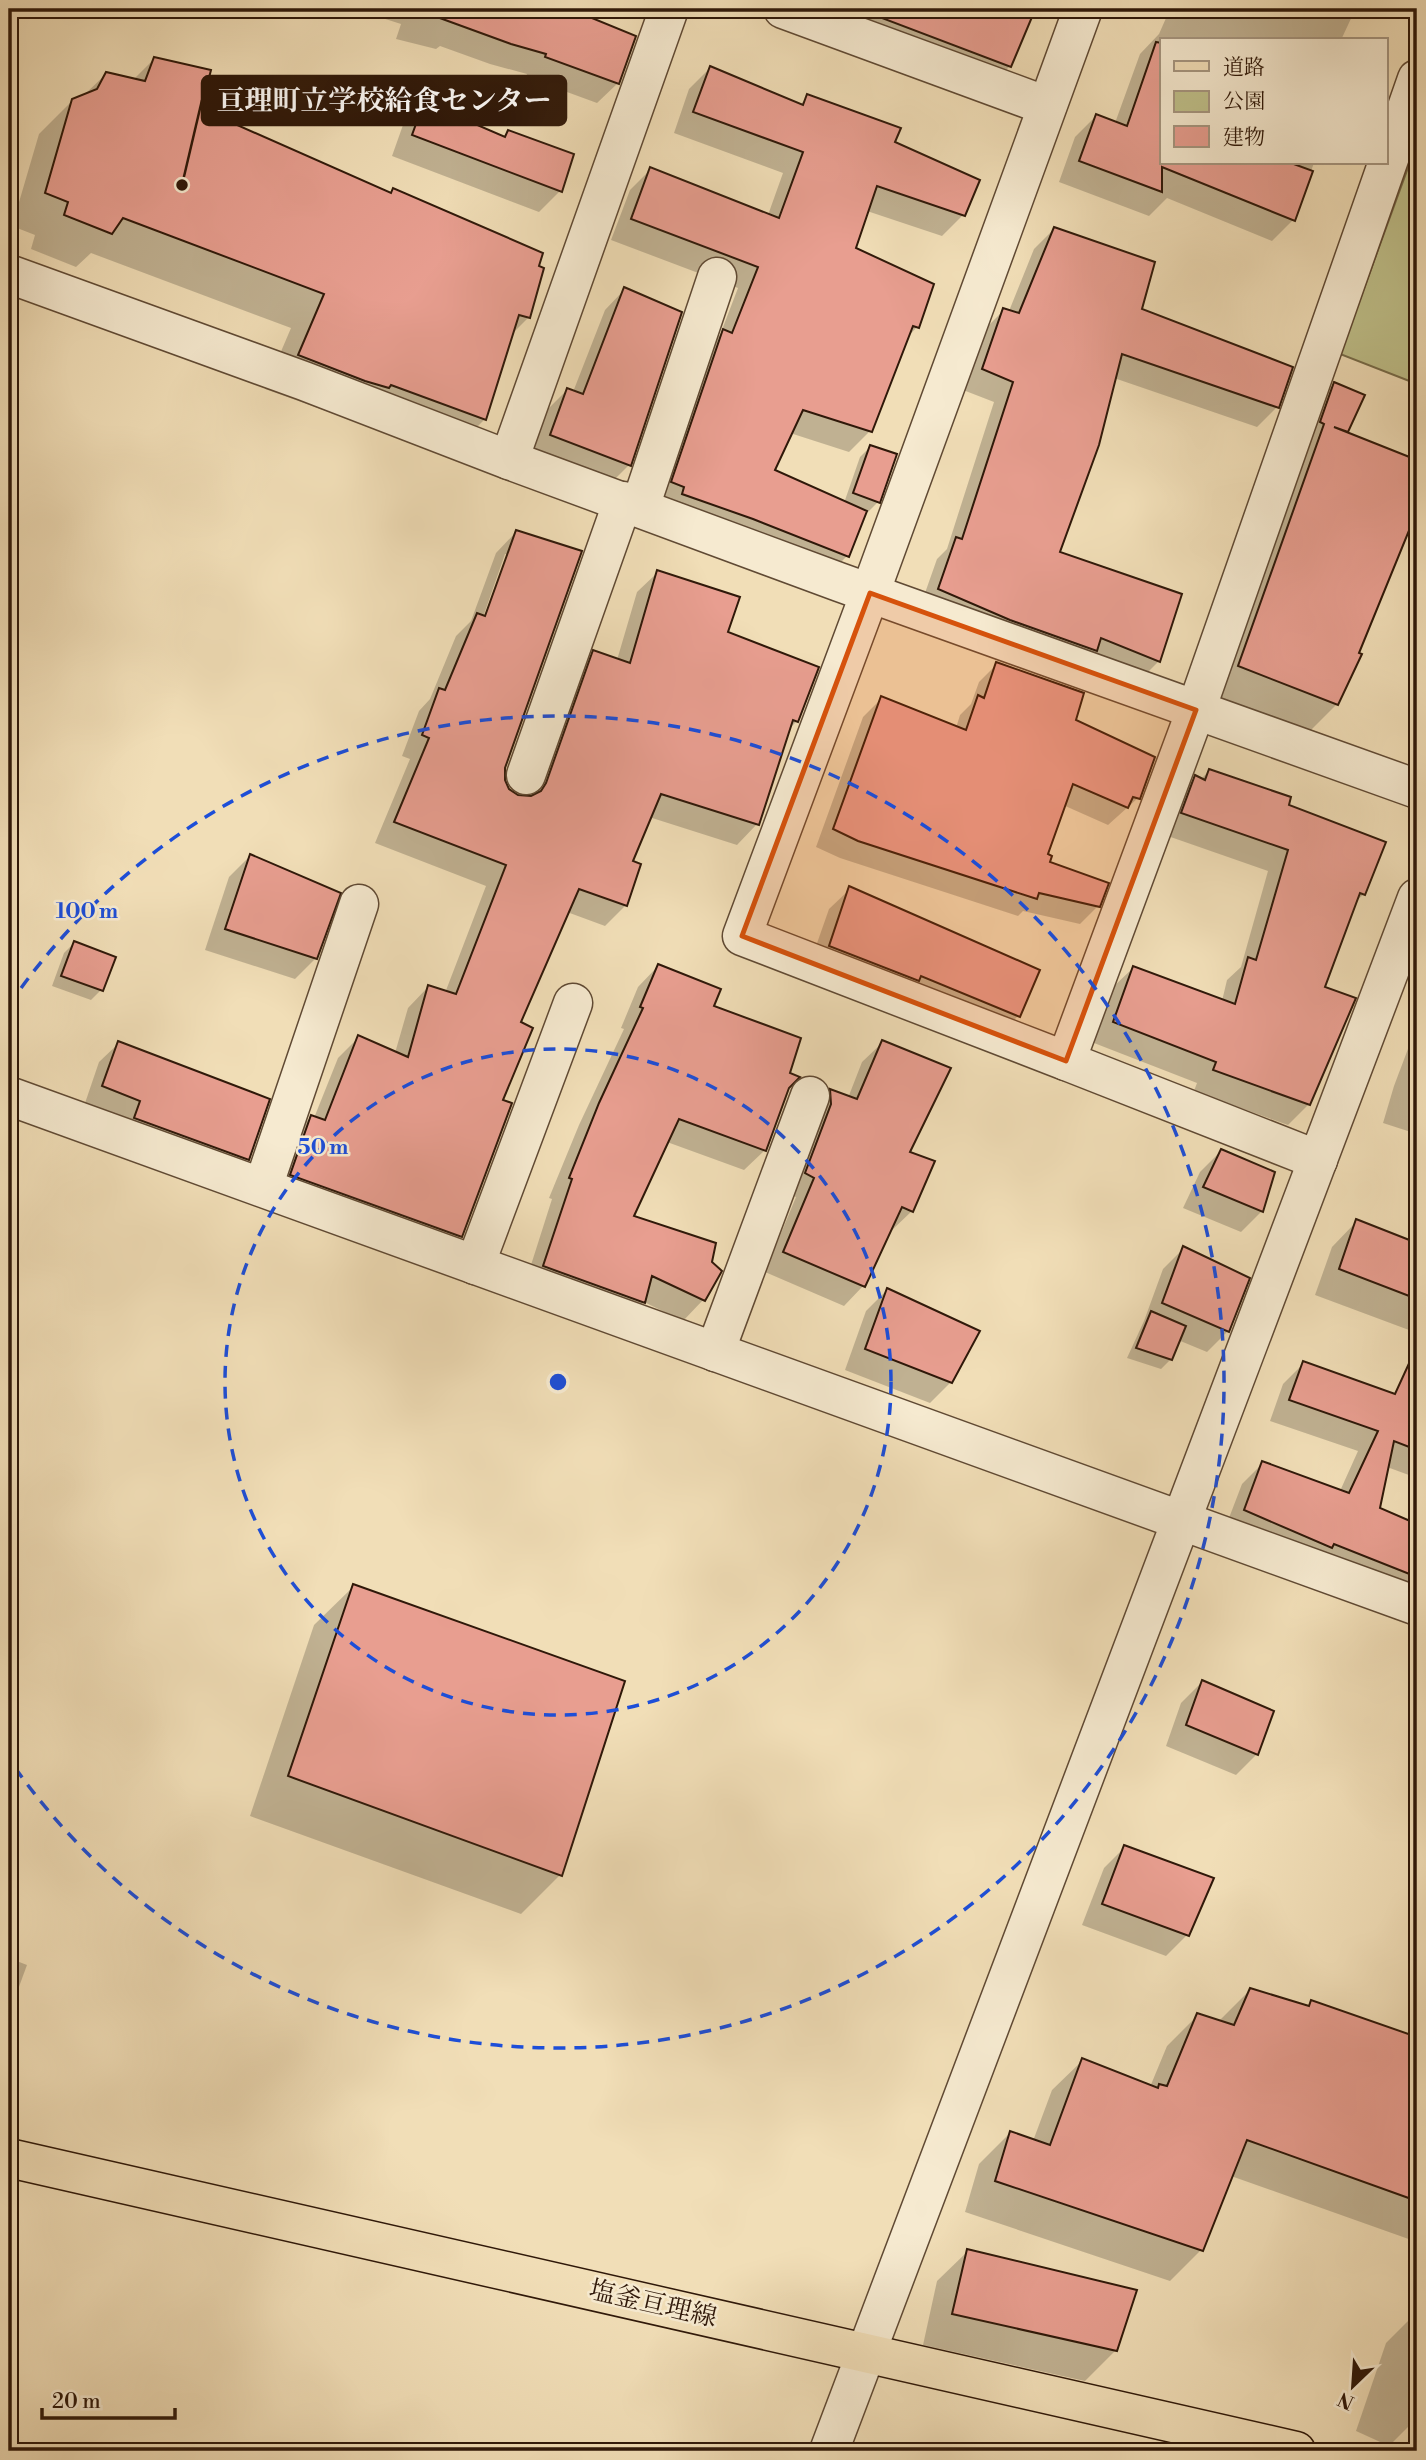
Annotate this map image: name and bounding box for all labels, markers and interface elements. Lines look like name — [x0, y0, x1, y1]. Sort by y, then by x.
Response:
legend — [1160, 38, 1388, 164]
text: 道路 — [1223, 55, 1265, 81]
callout: 亘理町立学校給食センター — [202, 76, 566, 125]
text: 亘理町立学校給食センター — [217, 84, 551, 119]
text: 公園 — [1223, 89, 1265, 115]
text: 建物 — [1223, 125, 1265, 151]
text: 100 m — [56, 899, 118, 925]
text: 50 m — [298, 1135, 348, 1161]
centre of rings — [546, 1370, 570, 1394]
street label: 塩釜亘理線 — [586, 2274, 720, 2334]
north arrow — [1318, 2352, 1388, 2422]
scale bar — [42, 2376, 175, 2420]
text: N — [1334, 2386, 1358, 2415]
text: 20 m — [52, 2389, 101, 2415]

